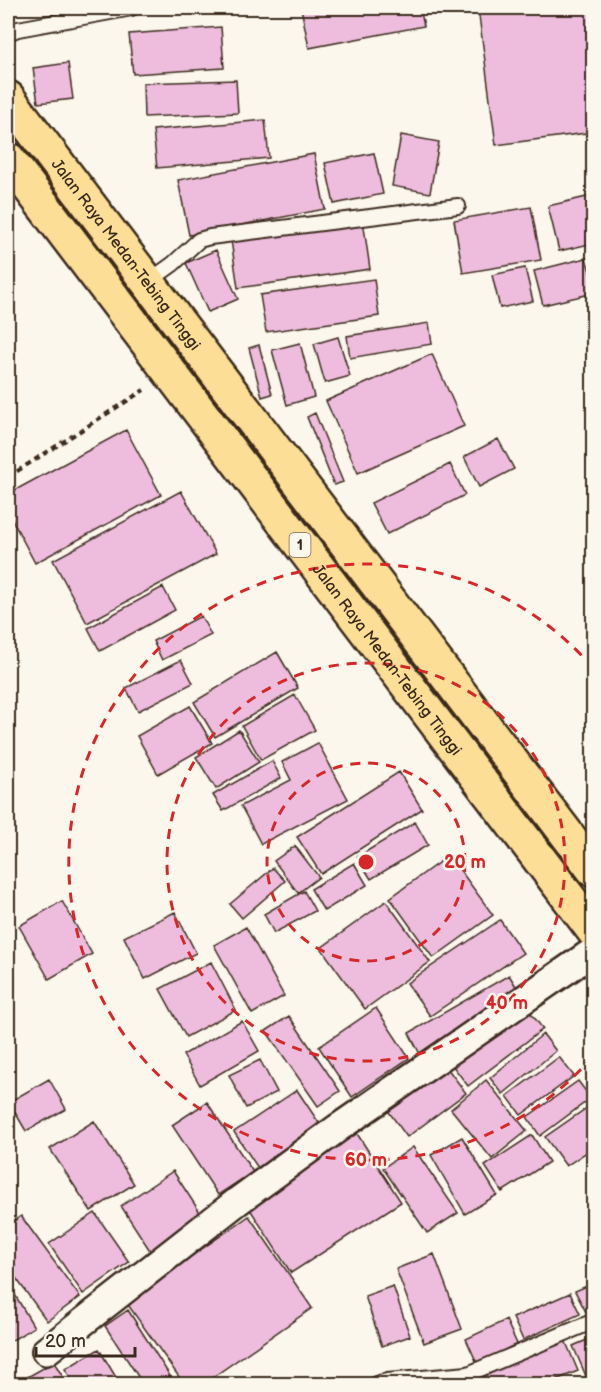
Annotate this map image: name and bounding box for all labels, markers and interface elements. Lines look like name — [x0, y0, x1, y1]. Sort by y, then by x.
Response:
street label: Jalan Raya Medan-Tebing Tinggi — [47, 156, 204, 354]
road number: 1 — [290, 533, 310, 557]
street label: Jalan Raya Medan-Tebing Tinggi — [308, 561, 465, 760]
centre of rings — [356, 852, 376, 872]
text: 20 m — [444, 852, 486, 873]
text: 40 m — [486, 993, 528, 1014]
text: 60 m — [345, 1150, 387, 1171]
scale bar — [36, 1320, 135, 1358]
text: 20 m — [45, 1331, 86, 1352]

